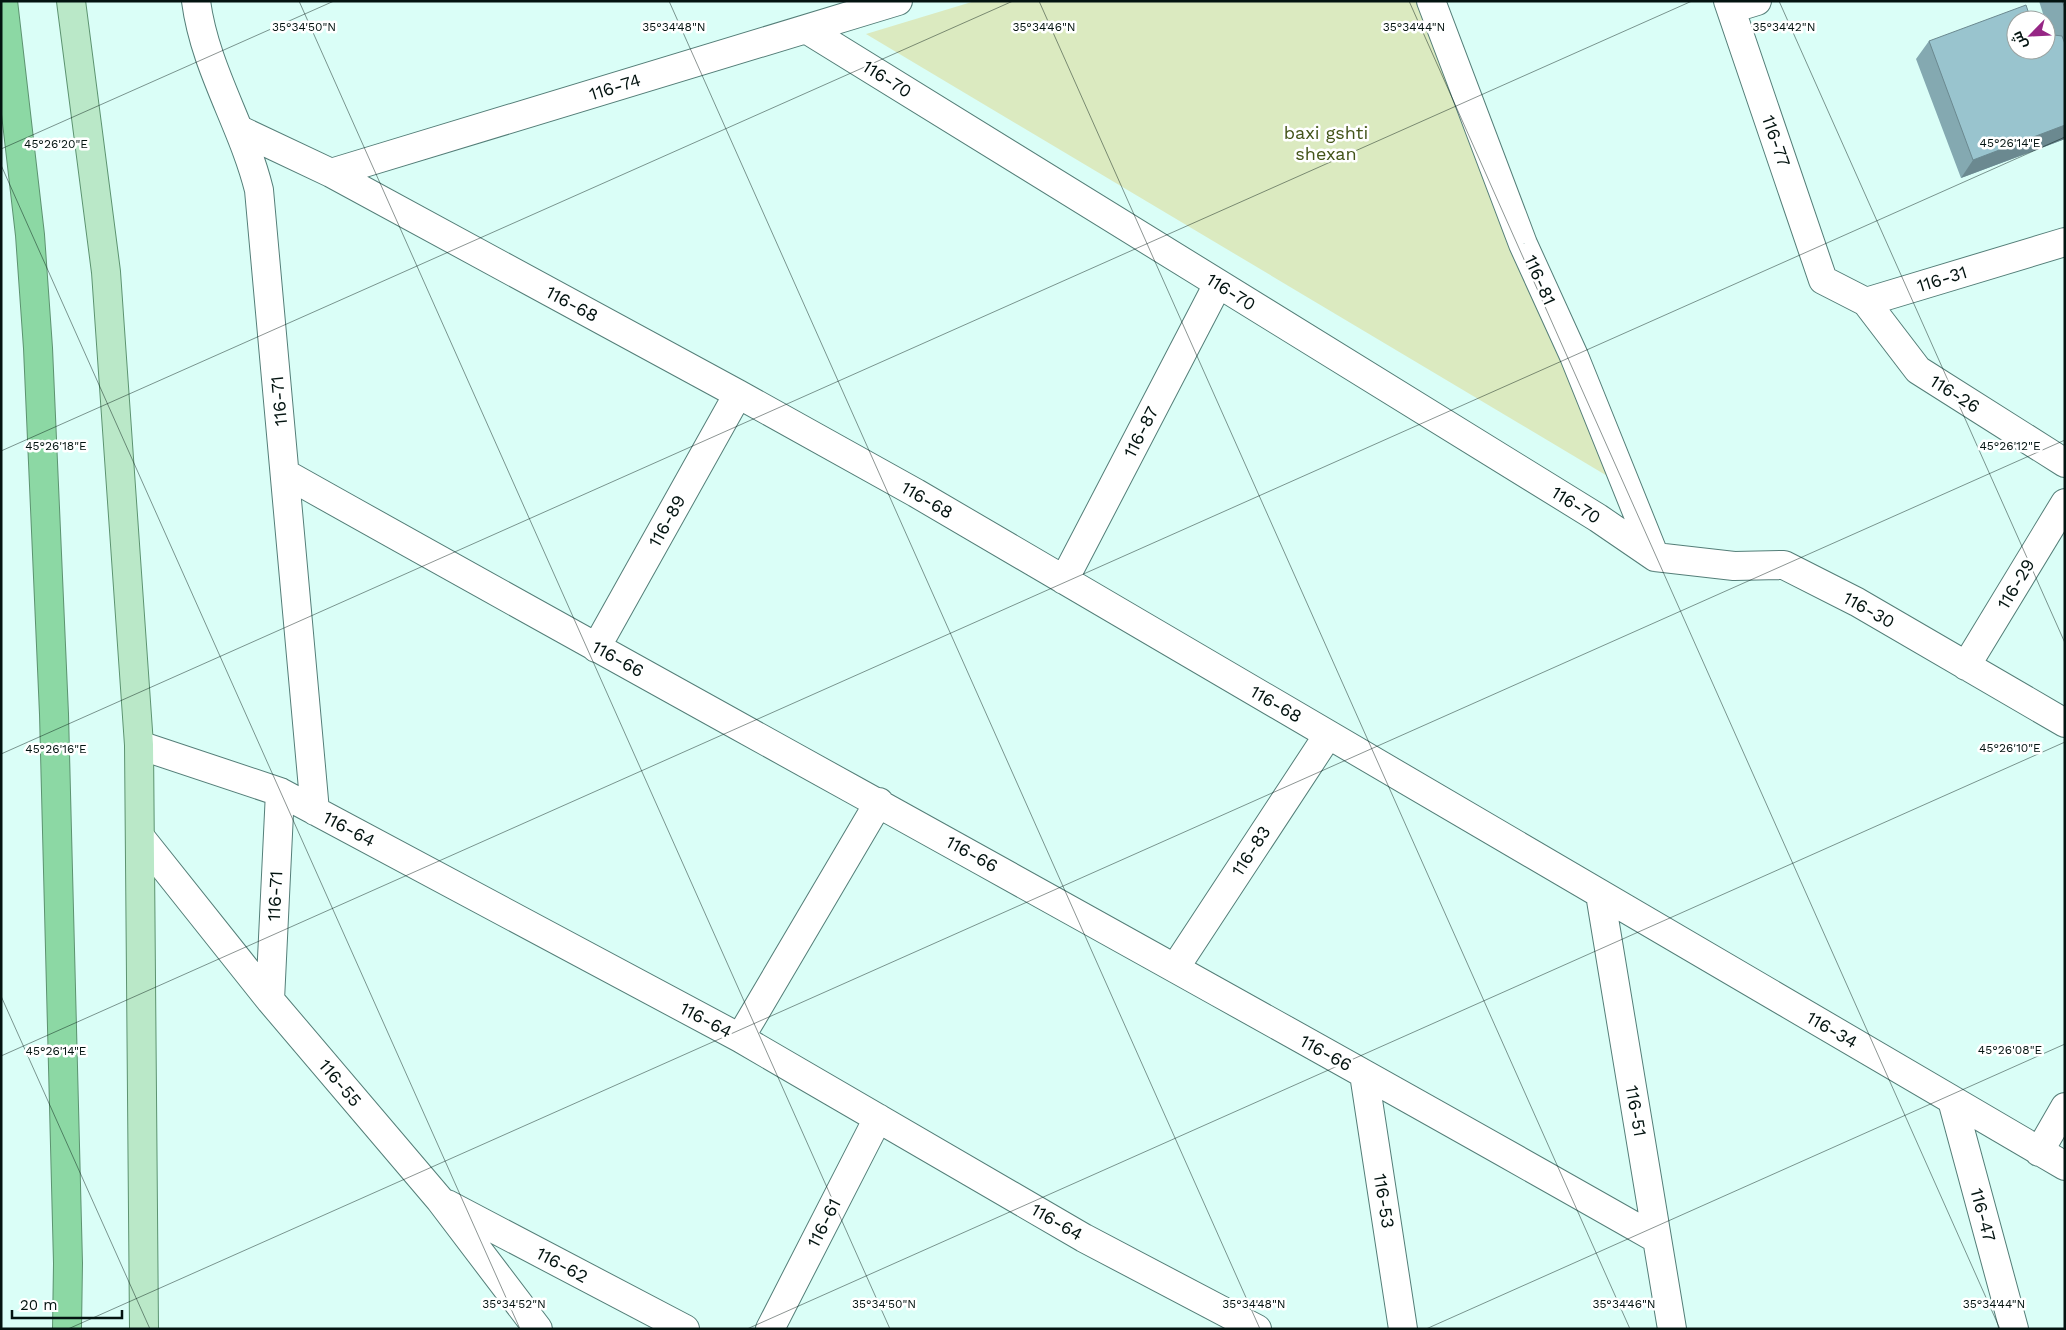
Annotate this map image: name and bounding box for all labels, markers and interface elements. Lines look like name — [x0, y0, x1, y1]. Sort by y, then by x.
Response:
north arrow — [2006, 10, 2056, 60]
text: 35°34'50"N — [272, 20, 336, 34]
text: 35°34'48"N — [642, 20, 706, 34]
text: 35°34'46"N — [1012, 20, 1076, 34]
text: 35°34'44"N — [1383, 20, 1445, 34]
text: 35°34'42"N — [1753, 20, 1815, 34]
text: ش — [2008, 28, 2031, 52]
street label: 116-70 — [859, 55, 916, 102]
street label: 116-74 — [586, 69, 643, 104]
street label: 116-77 — [1758, 112, 1795, 169]
park label: baxi gshti shexan — [1284, 122, 1368, 164]
text: 45°26'14"E — [1980, 136, 2041, 150]
text: 45°26'20"E — [24, 137, 88, 151]
street label: 116-81 — [1520, 252, 1561, 308]
street label: 116-31 — [1914, 261, 1970, 296]
street label: 116-70 — [1203, 268, 1260, 315]
street label: 116-68 — [542, 281, 602, 326]
street label: 116-26 — [1926, 370, 1984, 417]
street label: 116-71 — [266, 375, 291, 427]
street label: 116-87 — [1119, 403, 1162, 461]
text: 45°26'18"E — [25, 439, 87, 453]
text: 45°26'12"E — [1979, 439, 2041, 453]
street label: 116-68 — [898, 476, 957, 523]
street label: 116-70 — [1548, 481, 1605, 528]
street label: 116-89 — [644, 491, 689, 550]
street label: 116-29 — [1992, 555, 2039, 613]
street label: 116-30 — [1840, 587, 1899, 632]
street label: 116-66 — [589, 636, 648, 681]
street label: 116-68 — [1247, 680, 1306, 727]
text: 45°26'10"E — [1979, 741, 2041, 755]
text: 45°26'16"E — [25, 742, 87, 756]
street label: 116-64 — [320, 806, 379, 851]
street label: 116-83 — [1227, 822, 1274, 880]
street label: 116-66 — [943, 831, 1002, 876]
street label: 116-71 — [263, 870, 286, 922]
street label: 116-64 — [677, 997, 736, 1042]
street label: 116-34 — [1803, 1007, 1861, 1053]
street label: 116-66 — [1297, 1030, 1356, 1075]
text: 45°26'08"E — [1978, 1043, 2042, 1057]
text: 45°26'14"E — [26, 1044, 87, 1058]
street label: 116-55 — [315, 1055, 366, 1111]
street label: 116-51 — [1622, 1084, 1651, 1138]
street label: 116-53 — [1370, 1172, 1399, 1230]
street label: 116-47 — [1966, 1186, 2001, 1244]
street label: 116-61 — [802, 1195, 845, 1251]
street label: 116-64 — [1028, 1198, 1087, 1245]
street label: 116-62 — [533, 1242, 592, 1287]
scale bar — [12, 1288, 122, 1320]
text: 20 m — [20, 1296, 58, 1314]
text: 35°34'52"N — [482, 1297, 546, 1311]
text: 35°34'50"N — [852, 1297, 916, 1311]
text: 35°34'48"N — [1222, 1297, 1286, 1311]
text: 35°34'46"N — [1592, 1297, 1656, 1311]
text: 35°34'44"N — [1963, 1297, 2025, 1311]

